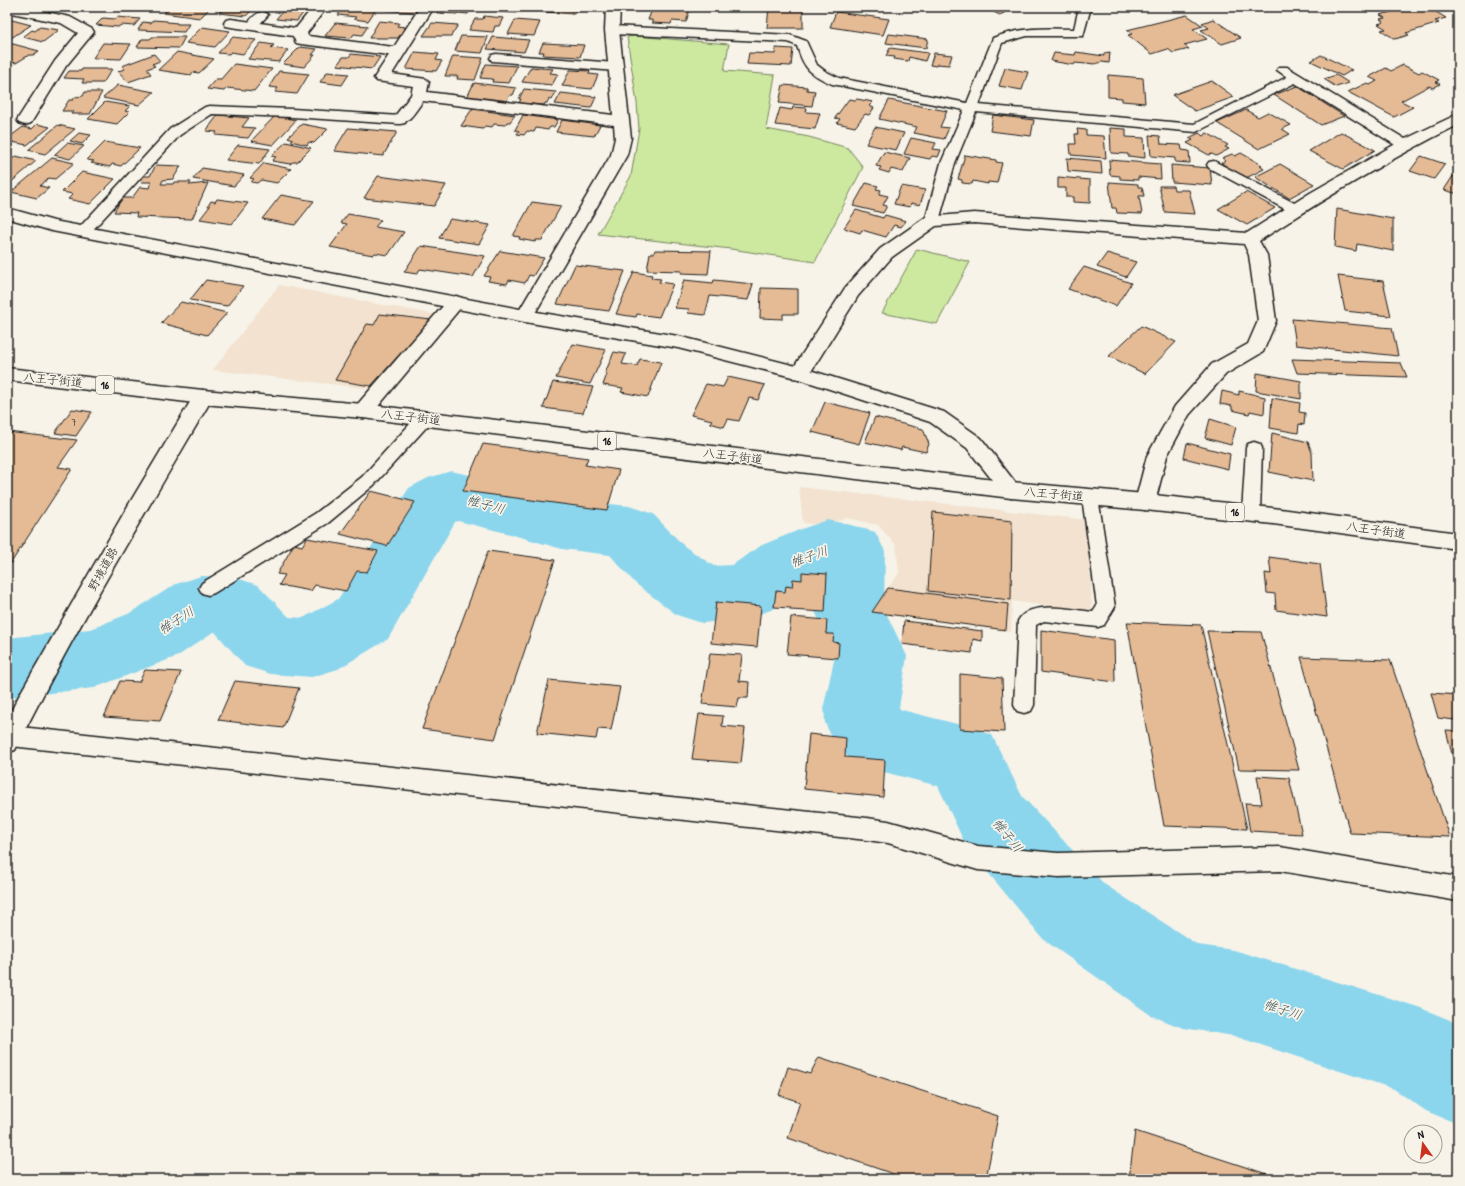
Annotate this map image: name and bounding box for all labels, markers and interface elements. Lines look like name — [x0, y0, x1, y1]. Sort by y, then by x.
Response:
street label: 八王子街道 — [22, 368, 84, 391]
road number: 16 — [96, 376, 114, 394]
street label: 八王子街道 — [380, 404, 442, 429]
house number: 7 — [72, 416, 77, 429]
road number: 16 — [598, 432, 616, 450]
street label: 八王子街道 — [702, 443, 764, 468]
street label: 八王子街道 — [1023, 482, 1085, 505]
water label: 帷子川 — [465, 490, 507, 518]
road number: 16 — [1226, 503, 1244, 521]
street label: 八王子街道 — [1345, 517, 1407, 542]
water label: 帷子川 — [788, 541, 830, 571]
street label: 野境道路 — [83, 544, 122, 594]
water label: 帷子川 — [155, 602, 197, 638]
water label: 帷子川 — [989, 814, 1027, 856]
water label: 帷子川 — [1262, 994, 1304, 1024]
north arrow — [1403, 1124, 1443, 1164]
text: N — [1416, 1127, 1425, 1142]

